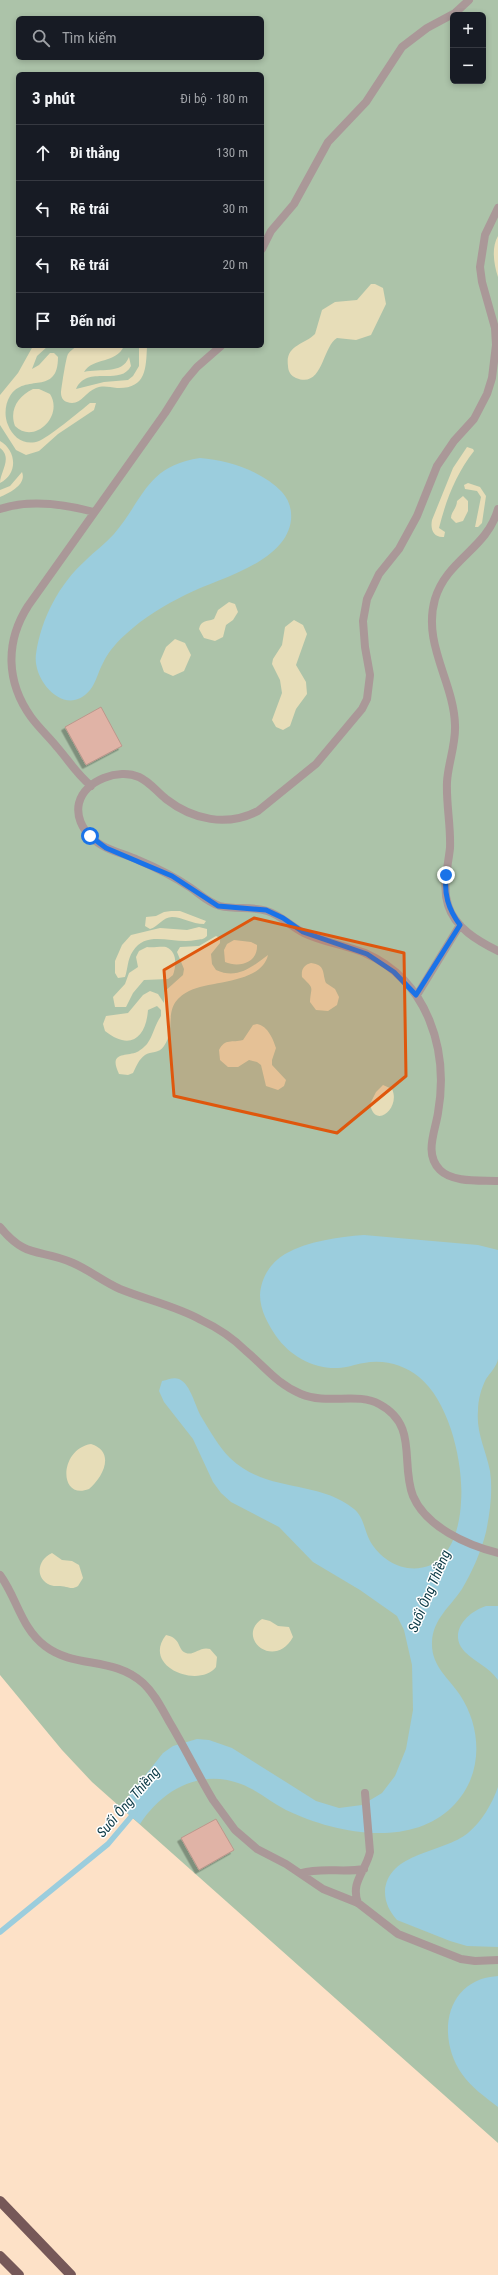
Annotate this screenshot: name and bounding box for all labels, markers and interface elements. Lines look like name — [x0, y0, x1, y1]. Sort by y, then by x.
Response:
map controls — [450, 12, 486, 84]
button: + — [450, 12, 486, 48]
search box — [16, 16, 264, 60]
icon: search — [30, 27, 52, 49]
text: Tìm kiếm — [62, 29, 117, 47]
button: − — [450, 48, 486, 84]
text: 3 phút — [32, 88, 75, 108]
text: Đi bộ · 180 m — [180, 91, 248, 106]
icon: ahead — [32, 142, 54, 164]
text: Đi thẳng — [70, 144, 120, 162]
text: 130 m — [216, 145, 248, 160]
icon: left — [32, 198, 54, 220]
text: Rẽ trái — [70, 200, 109, 218]
text: 30 m — [222, 201, 248, 216]
icon: left — [32, 254, 54, 276]
text: Rẽ trái — [70, 256, 109, 274]
text: 20 m — [222, 257, 248, 272]
icon: arrive — [32, 310, 54, 332]
text: Đến nơi — [70, 312, 116, 330]
route start — [81, 827, 99, 845]
route end — [437, 866, 455, 884]
water label: Suối Ông Thiềng — [404, 1547, 454, 1634]
water label: Suối Ông Thiềng — [93, 1763, 163, 1840]

